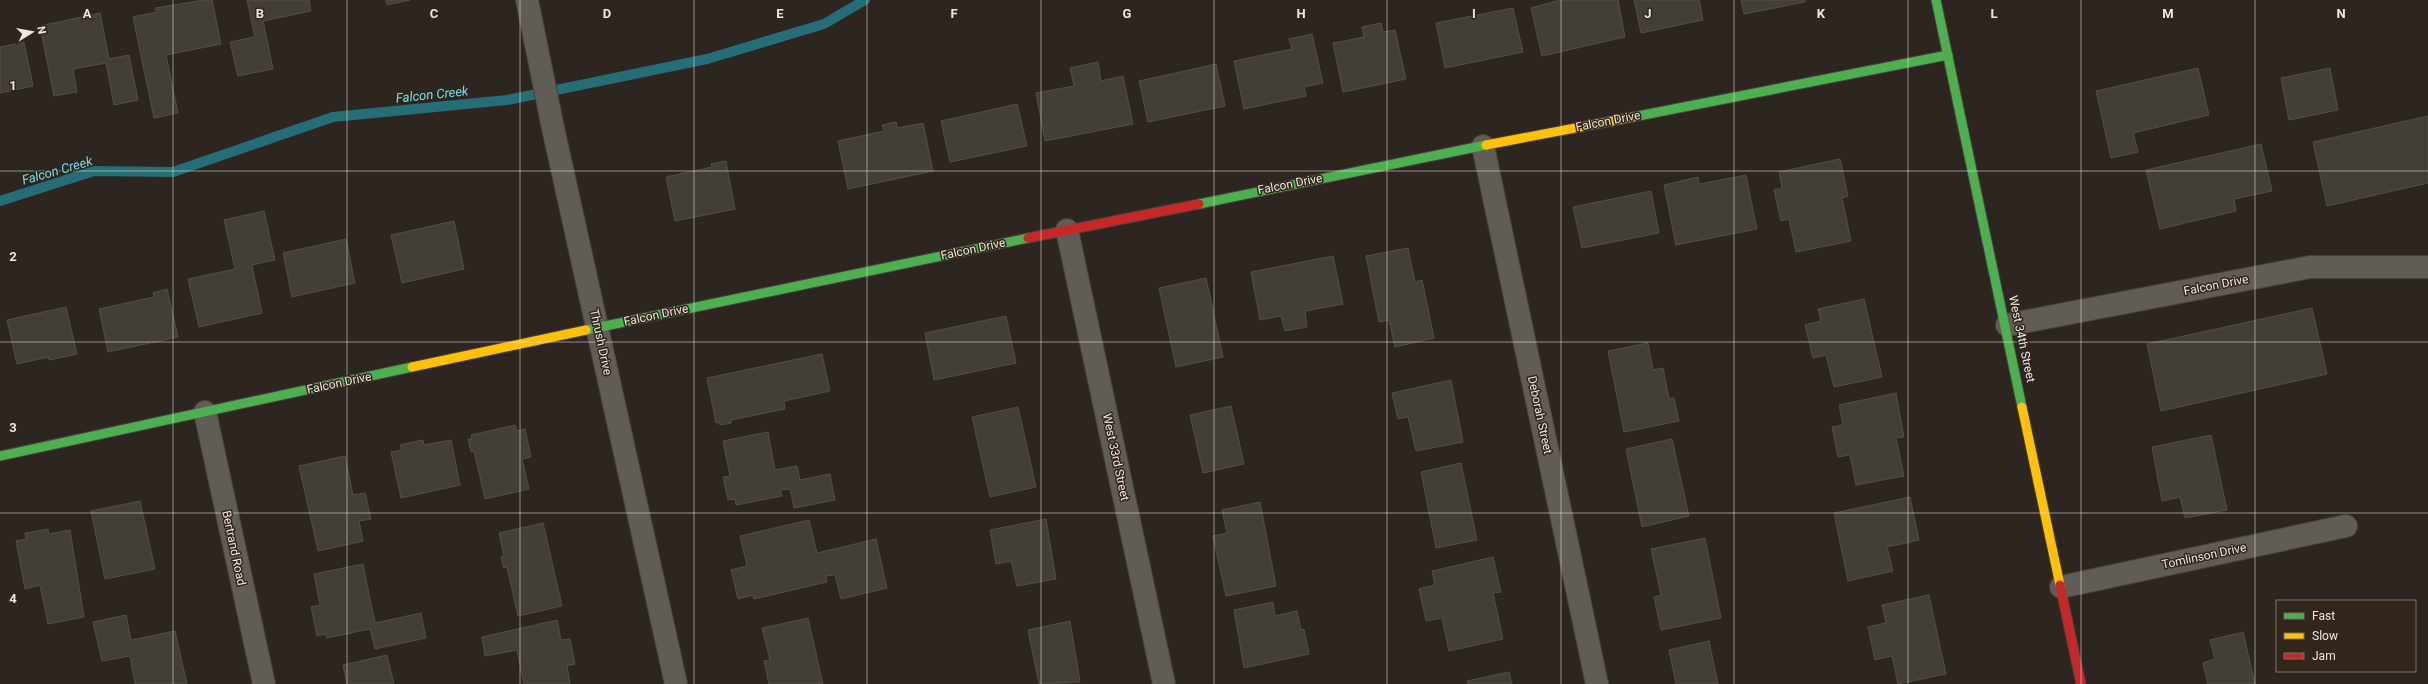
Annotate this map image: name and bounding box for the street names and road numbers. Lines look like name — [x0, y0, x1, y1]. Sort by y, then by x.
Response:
street label: Falcon Drive — [1574, 108, 1642, 134]
street label: Falcon Drive — [1256, 171, 1324, 197]
street label: Falcon Drive — [939, 235, 1007, 263]
street label: Falcon Drive — [2182, 272, 2250, 298]
street label: West 34th Street — [2006, 294, 2038, 384]
street label: Falcon Drive — [622, 301, 690, 329]
street label: Thrush Drive — [587, 308, 615, 376]
street label: Falcon Drive — [305, 369, 373, 397]
street label: Deborah Street — [1525, 375, 1555, 455]
street label: West 33rd Street — [1100, 412, 1132, 502]
street label: Bertrand Road — [219, 509, 249, 587]
street label: Tomlinson Drive — [2160, 540, 2248, 572]

